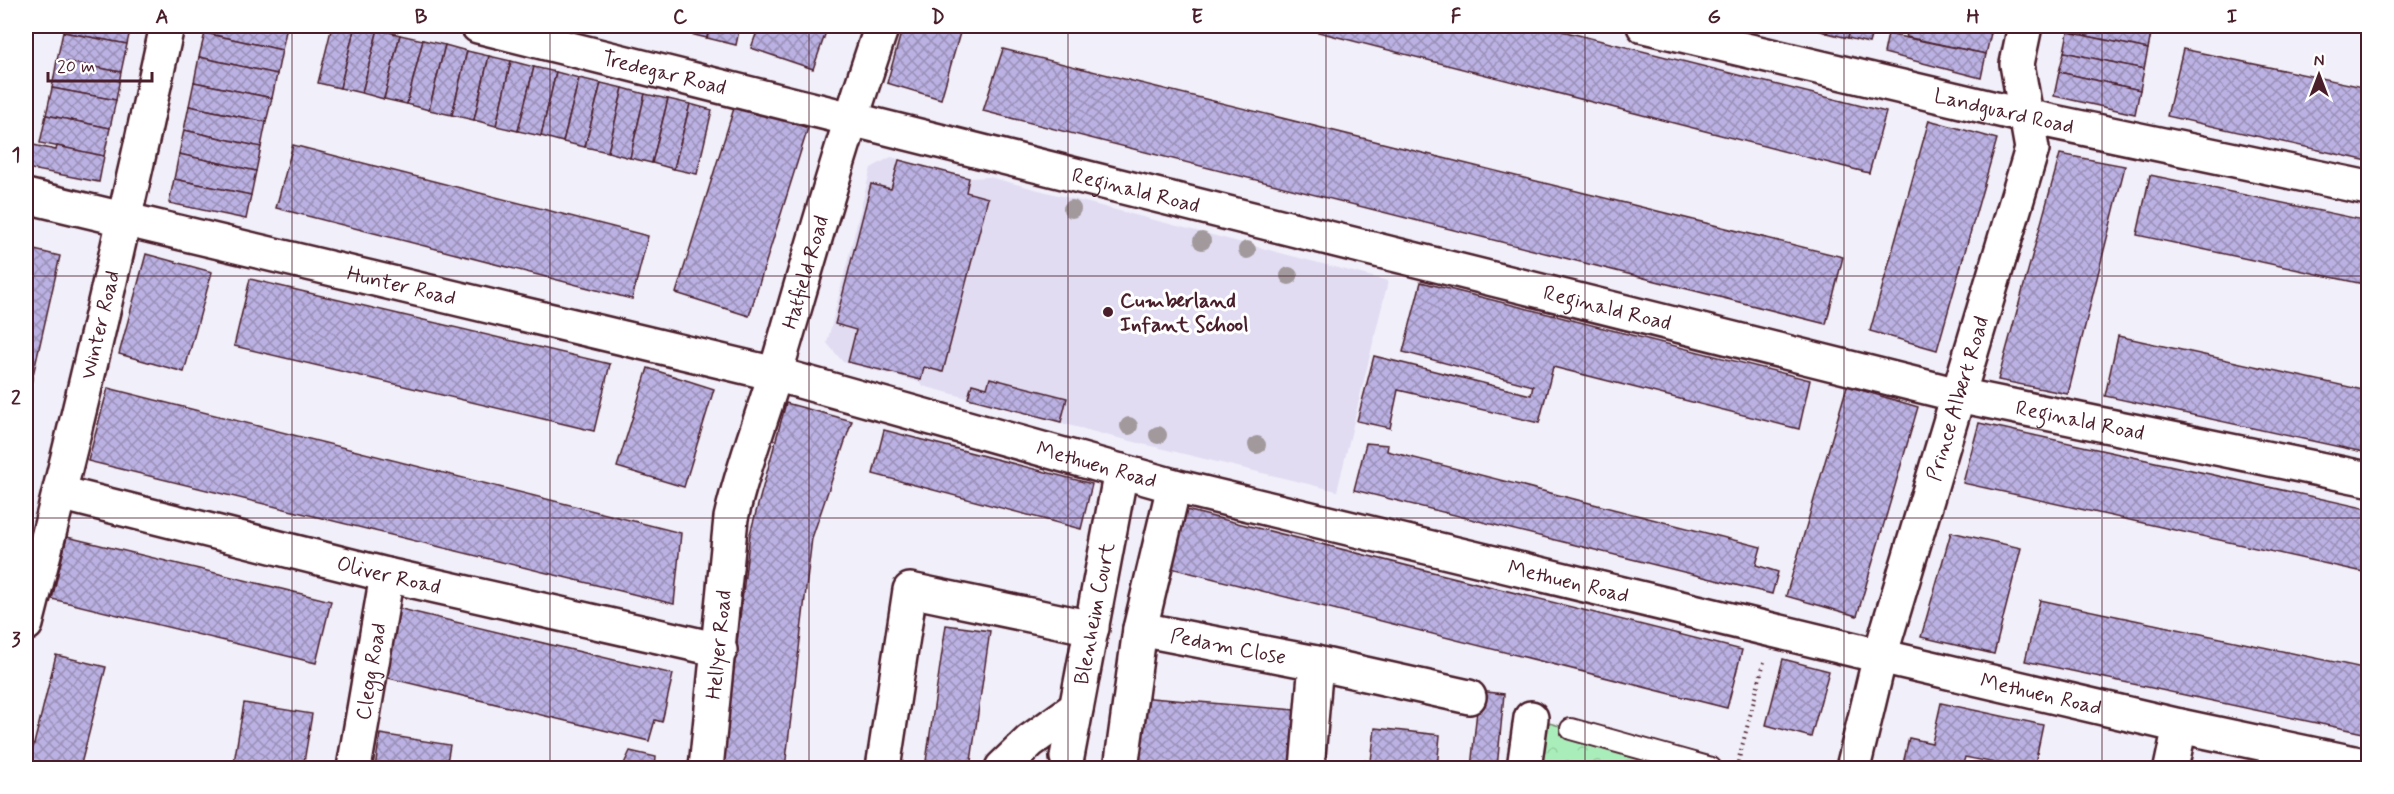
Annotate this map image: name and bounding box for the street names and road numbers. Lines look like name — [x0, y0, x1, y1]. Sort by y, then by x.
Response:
street label: Tredegar Road — [599, 44, 729, 102]
street label: Landguard Road — [1931, 82, 2076, 141]
street label: Reginald Road — [1069, 162, 1202, 220]
street label: Hatfield Road — [776, 212, 836, 333]
street label: Hunter Road — [344, 260, 458, 313]
street label: Winter Road — [74, 268, 127, 382]
street label: Reginald Road — [1540, 279, 1674, 338]
street label: Prince Albert Road — [1920, 313, 1996, 484]
street label: Reginald Road — [2013, 394, 2147, 448]
street label: Methuen Road — [1033, 435, 1160, 495]
street label: Blenheim Court — [1068, 540, 1122, 687]
street label: Oliver Road — [334, 550, 443, 602]
street label: Methuen Road — [1505, 554, 1632, 610]
street label: Hellyer Road — [700, 589, 739, 701]
street label: Clegg Road — [349, 621, 394, 722]
street label: Pedam Close — [1168, 622, 1288, 672]
street label: Methuen Road — [1978, 667, 2104, 722]

